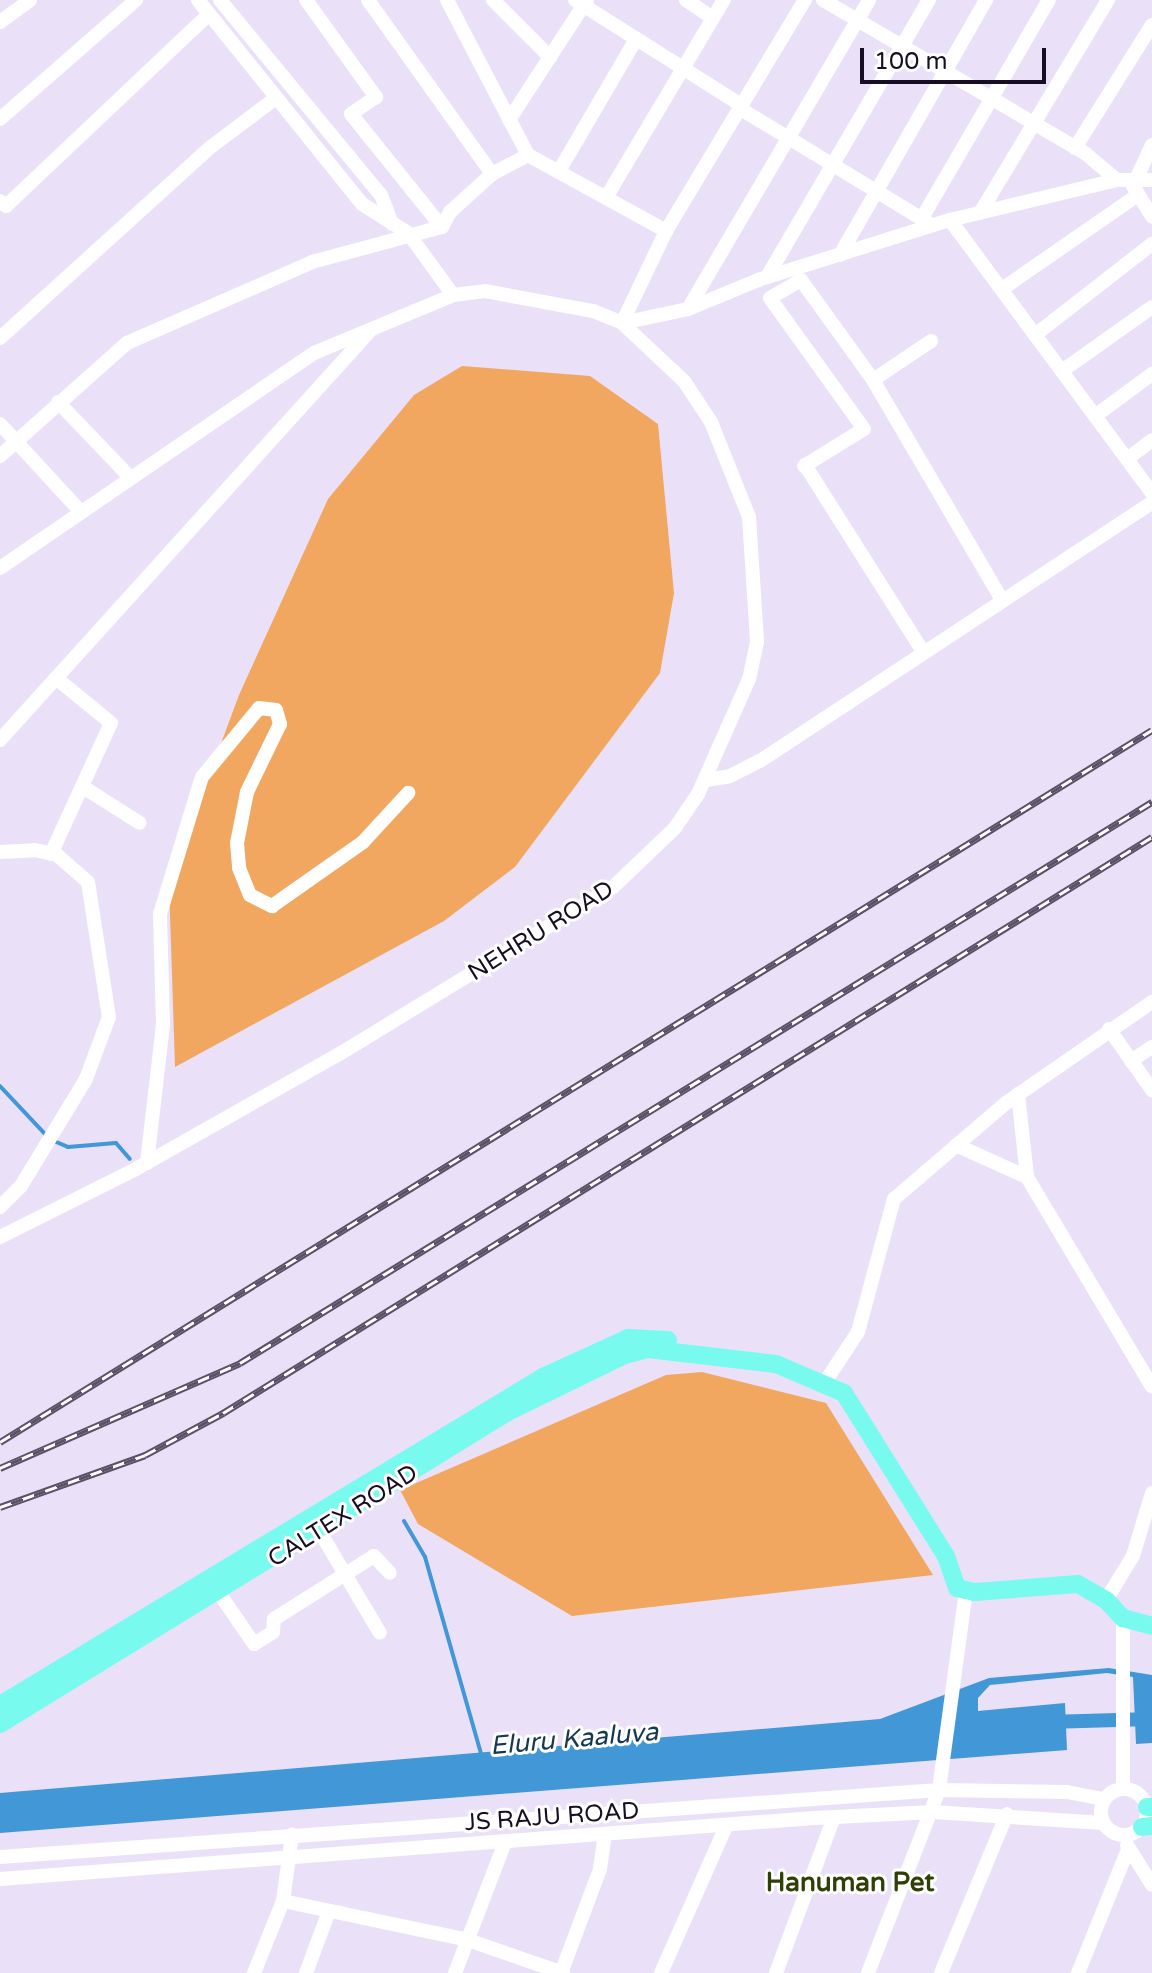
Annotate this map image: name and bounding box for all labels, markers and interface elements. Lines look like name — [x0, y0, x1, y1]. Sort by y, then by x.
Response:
scale bar — [864, 32, 1050, 82]
text: 100 m — [874, 47, 948, 76]
street label: NEHRU ROAD — [463, 875, 619, 987]
street label: CALTEX ROAD — [263, 1458, 423, 1574]
water label: Eluru Kaaluva — [489, 1716, 659, 1762]
street label: JS RAJU ROAD — [464, 1797, 640, 1837]
district label: Hanuman Pet — [766, 1867, 934, 1899]

